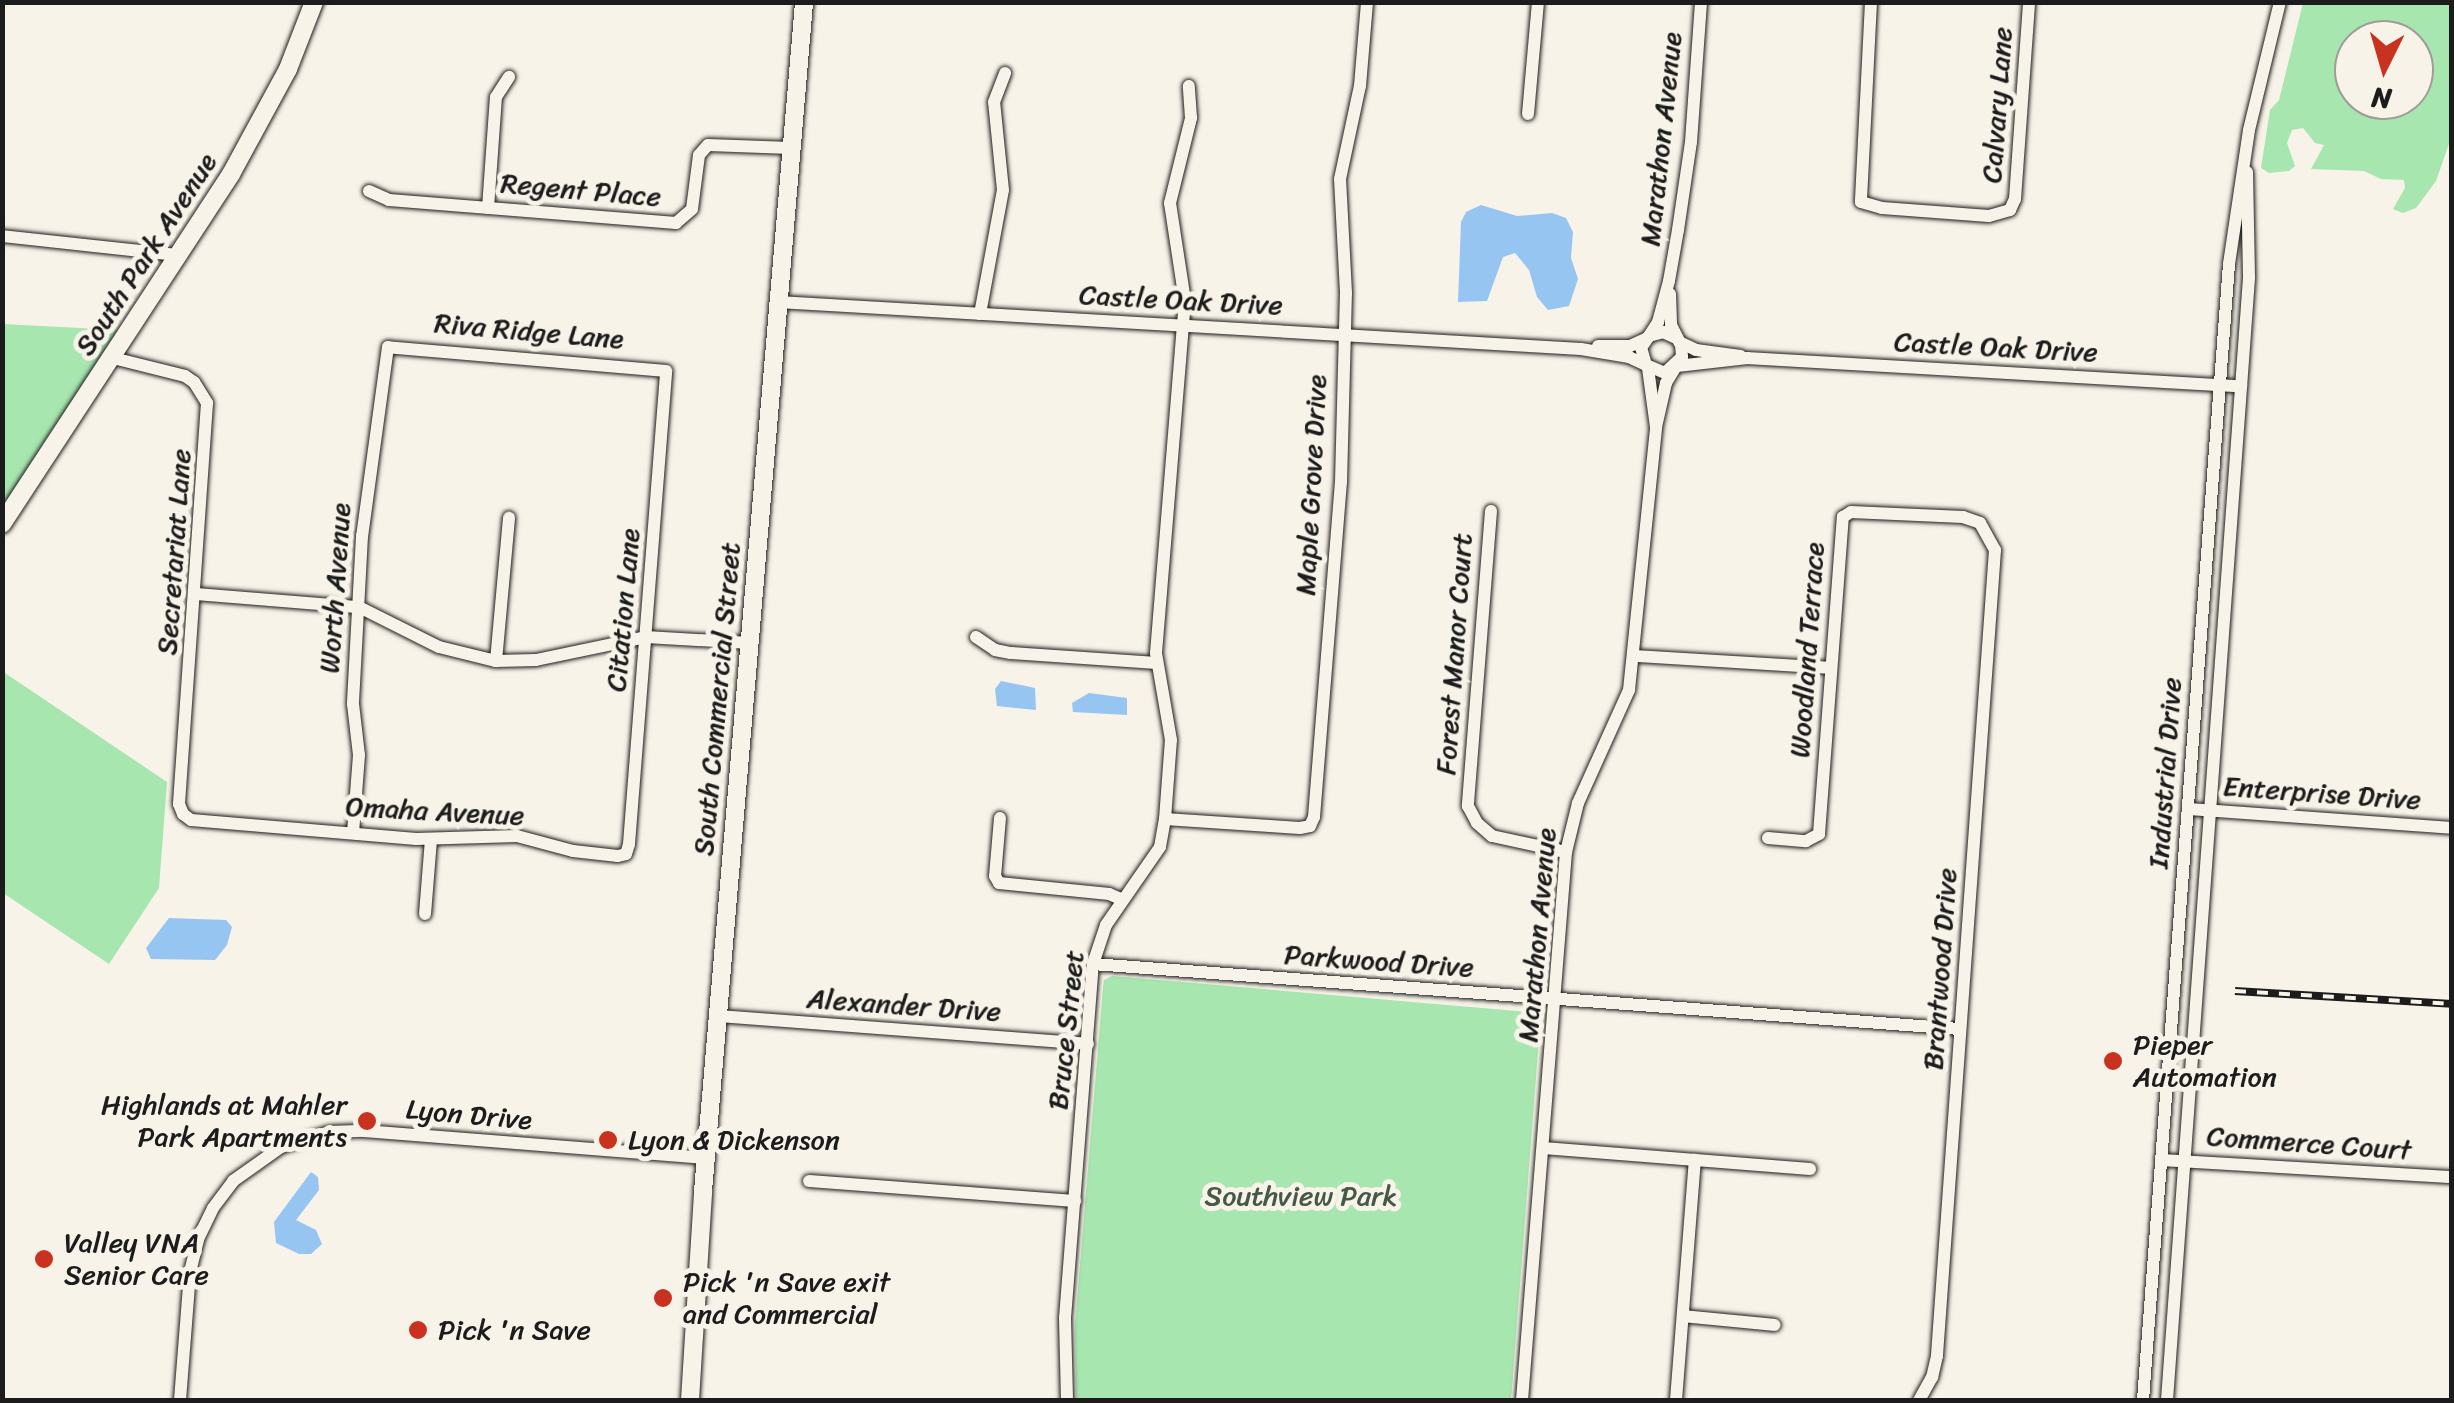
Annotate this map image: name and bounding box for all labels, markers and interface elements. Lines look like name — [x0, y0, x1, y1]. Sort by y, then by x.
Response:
north arrow — [2334, 20, 2434, 120]
street label: Calvary Lane — [1975, 26, 2019, 184]
street label: Marathon Avenue — [1633, 30, 1689, 248]
text: N — [2370, 73, 2393, 124]
street label: South Park Avenue — [68, 146, 224, 362]
street label: Regent Place — [499, 166, 663, 214]
street label: Castle Oak Drive — [1078, 278, 1284, 322]
street label: Riva Ridge Lane — [432, 306, 626, 356]
street label: Castle Oak Drive — [1893, 325, 2099, 369]
street label: Maple Grove Drive — [1288, 373, 1334, 597]
street label: Secretariat Lane — [150, 448, 198, 656]
street label: Worth Avenue — [312, 502, 358, 674]
street label: Citation Lane — [599, 527, 647, 693]
street label: Forest Manor Court — [1429, 532, 1479, 776]
street label: South Commercial Street — [687, 541, 747, 857]
street label: Woodland Terrace — [1783, 541, 1831, 759]
street label: Industrial Drive — [2142, 676, 2188, 870]
street label: Enterprise Drive — [2222, 769, 2422, 817]
street label: Omaha Avenue — [345, 790, 525, 832]
street label: Marathon Avenue — [1511, 826, 1563, 1044]
street label: Brantwood Drive — [1916, 867, 1964, 1071]
street label: Parkwood Drive — [1283, 938, 1475, 984]
street label: Bruce Street — [1041, 948, 1091, 1112]
street label: Alexander Drive — [806, 981, 1002, 1029]
place label: Pieper Automation — [2133, 1028, 2277, 1094]
marker: Pieper Automation — [2102, 1050, 2124, 1072]
place label: Highlands at Mahler Park Apartments — [101, 1088, 347, 1154]
street label: Lyon Drive — [404, 1093, 534, 1137]
marker: Highlands at Mahler Park Apartments — [356, 1110, 378, 1132]
street label: Commerce Court — [2205, 1119, 2413, 1167]
place label: Lyon & Dickenson — [628, 1123, 842, 1157]
marker: Lyon & Dickenson — [597, 1129, 619, 1151]
park label: Southview Park — [1205, 1179, 1397, 1213]
place label: Valley VNA Senior Care — [64, 1226, 209, 1292]
marker: Valley VNA Senior Care — [33, 1248, 55, 1270]
place label: Pick 'n Save exit and Commercial — [683, 1265, 892, 1331]
marker: Pick 'n Save exit and Commercial — [652, 1287, 674, 1309]
place label: Pick 'n Save — [438, 1313, 591, 1347]
marker: Pick 'n Save — [407, 1319, 429, 1341]

